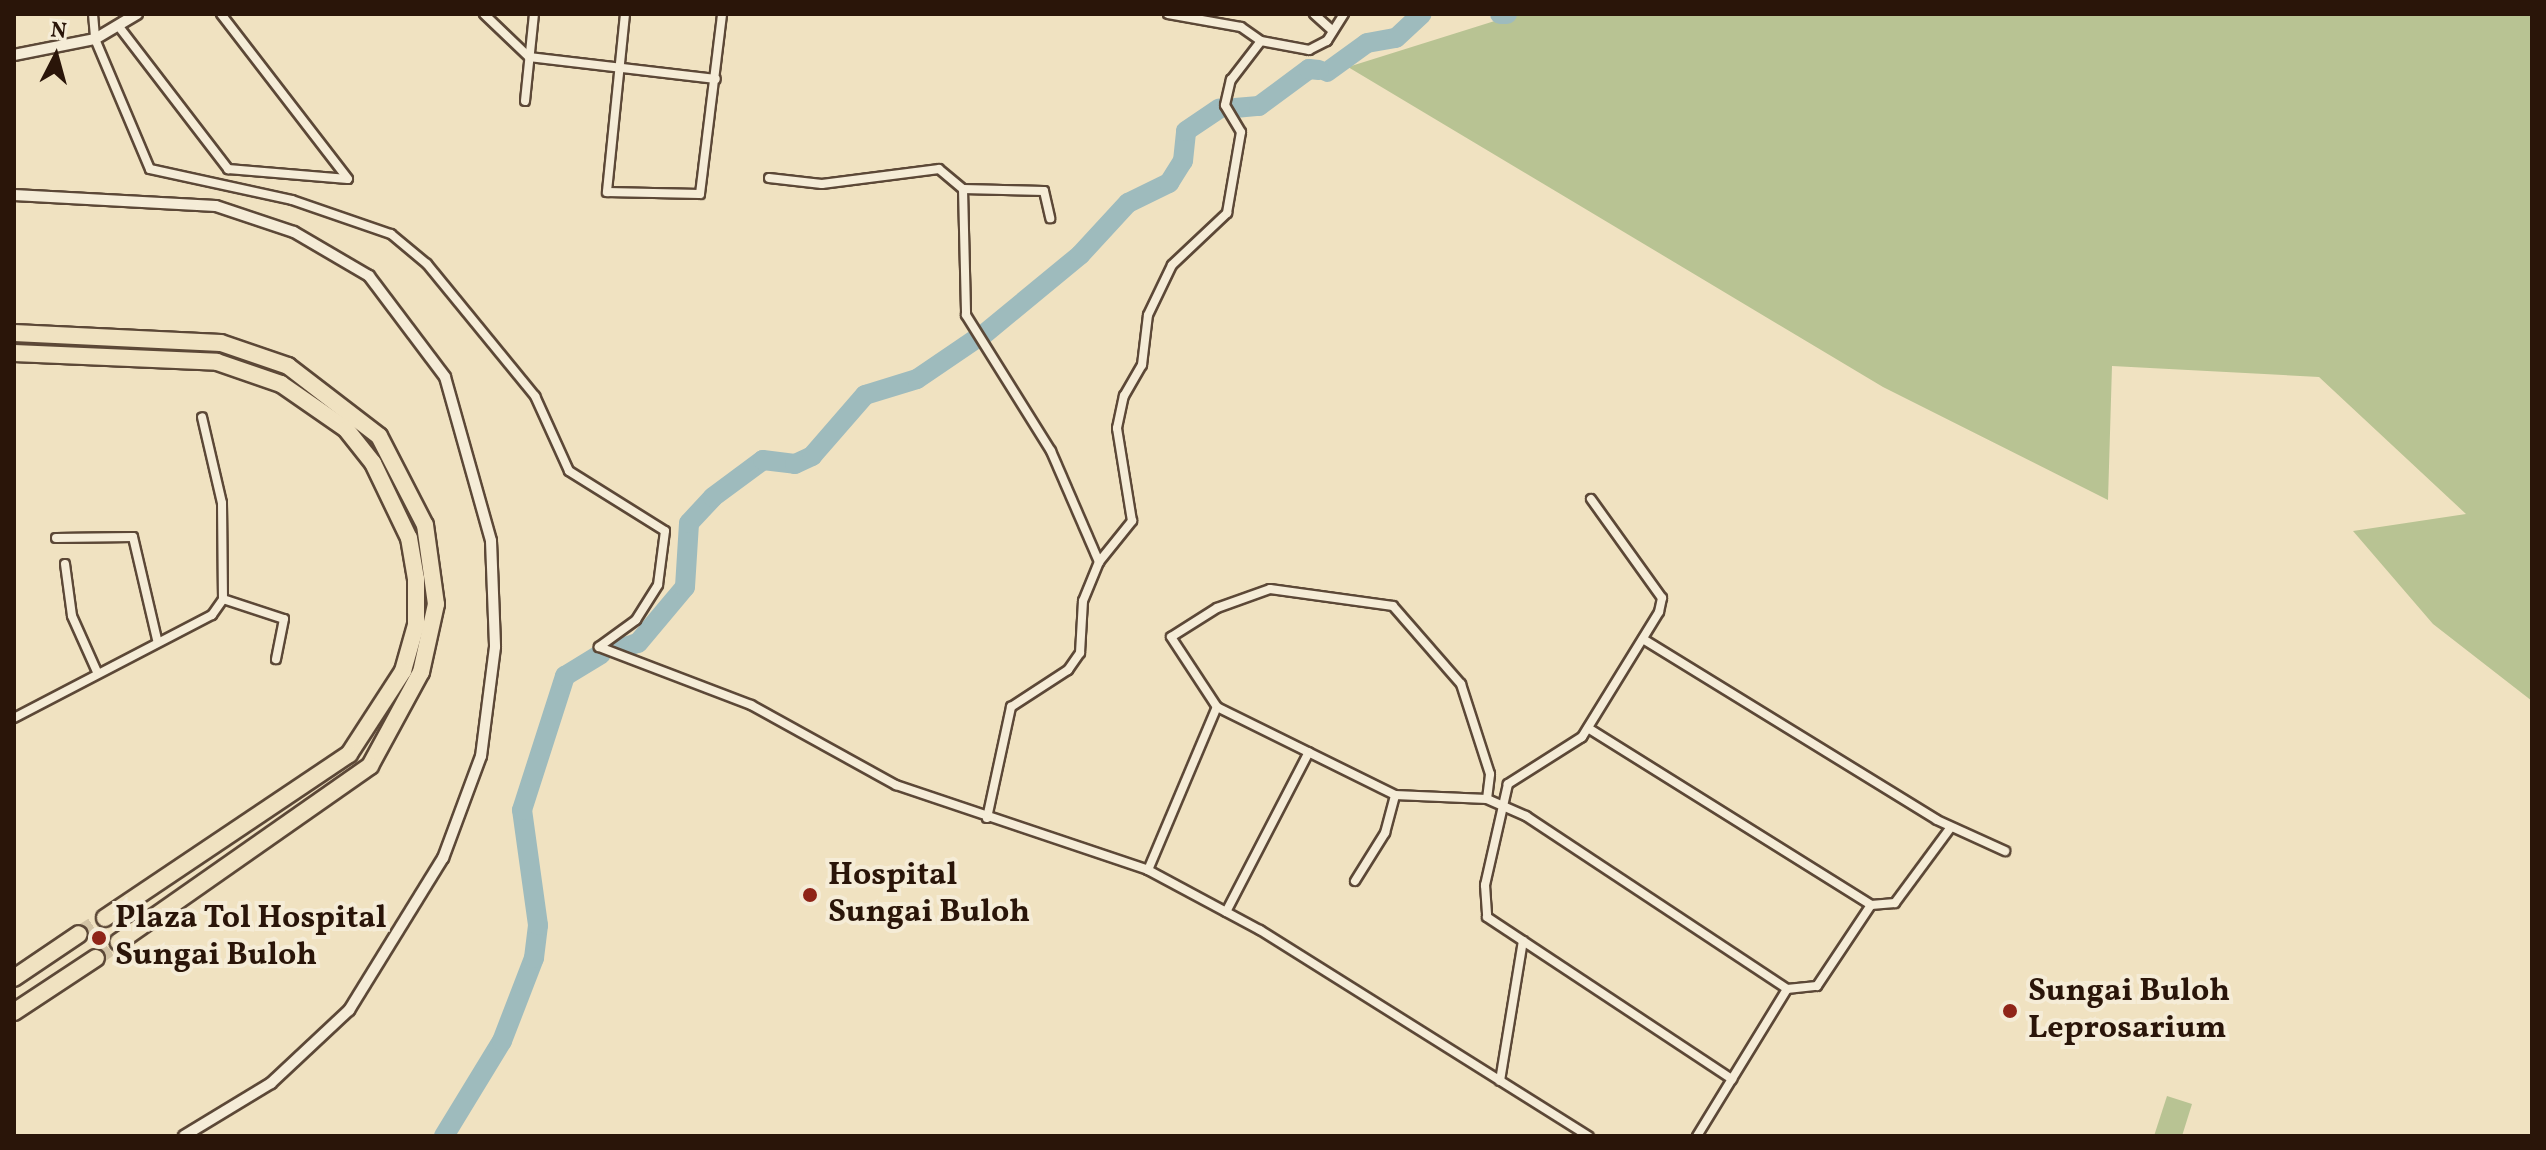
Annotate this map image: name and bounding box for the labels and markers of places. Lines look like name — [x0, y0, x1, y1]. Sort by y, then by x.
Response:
place label: Hospital Sungai Buloh — [828, 858, 1030, 933]
marker: Hospital Sungai Buloh — [799, 884, 821, 906]
place label: Plaza Tol Hospital Sungai Buloh — [115, 901, 387, 976]
marker: Plaza Tol Hospital Sungai Buloh — [90, 929, 108, 947]
place label: Sungai Buloh Leprosarium — [2028, 974, 2230, 1049]
marker: Sungai Buloh Leprosarium — [1999, 1000, 2021, 1022]

